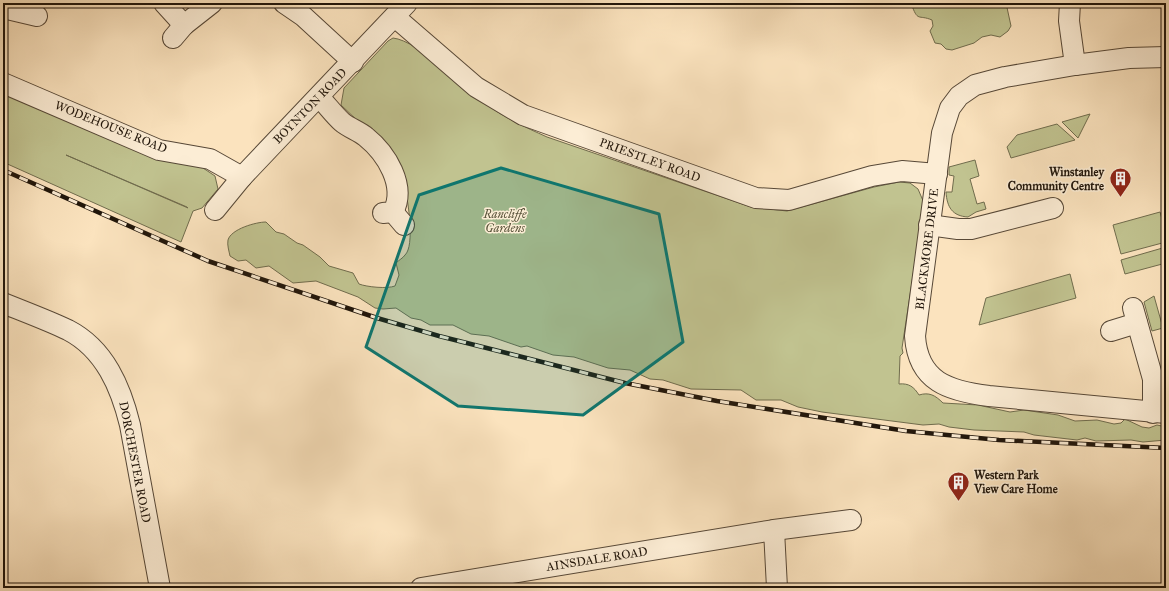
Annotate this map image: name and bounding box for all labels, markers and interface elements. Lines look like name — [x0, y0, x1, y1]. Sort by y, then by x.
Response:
street label: BOYNTON ROAD — [270, 65, 350, 147]
street label: WODEHOUSE ROAD — [53, 98, 169, 156]
street label: PRIESTLEY ROAD — [598, 135, 702, 185]
place label: Winstanley Community Centre — [1008, 165, 1105, 194]
building icon: Winstanley Community Centre — [1107, 166, 1133, 199]
street label: BLACKMORE DRIVE — [913, 187, 941, 311]
park label: Rancliffe Gardens — [483, 207, 527, 235]
street label: DORCHESTER ROAD — [116, 400, 154, 524]
place label: Western Park View Care Home — [973, 468, 1058, 496]
building icon: Western Park View Care Home — [946, 469, 972, 502]
street label: AINSDALE ROAD — [544, 544, 649, 574]

